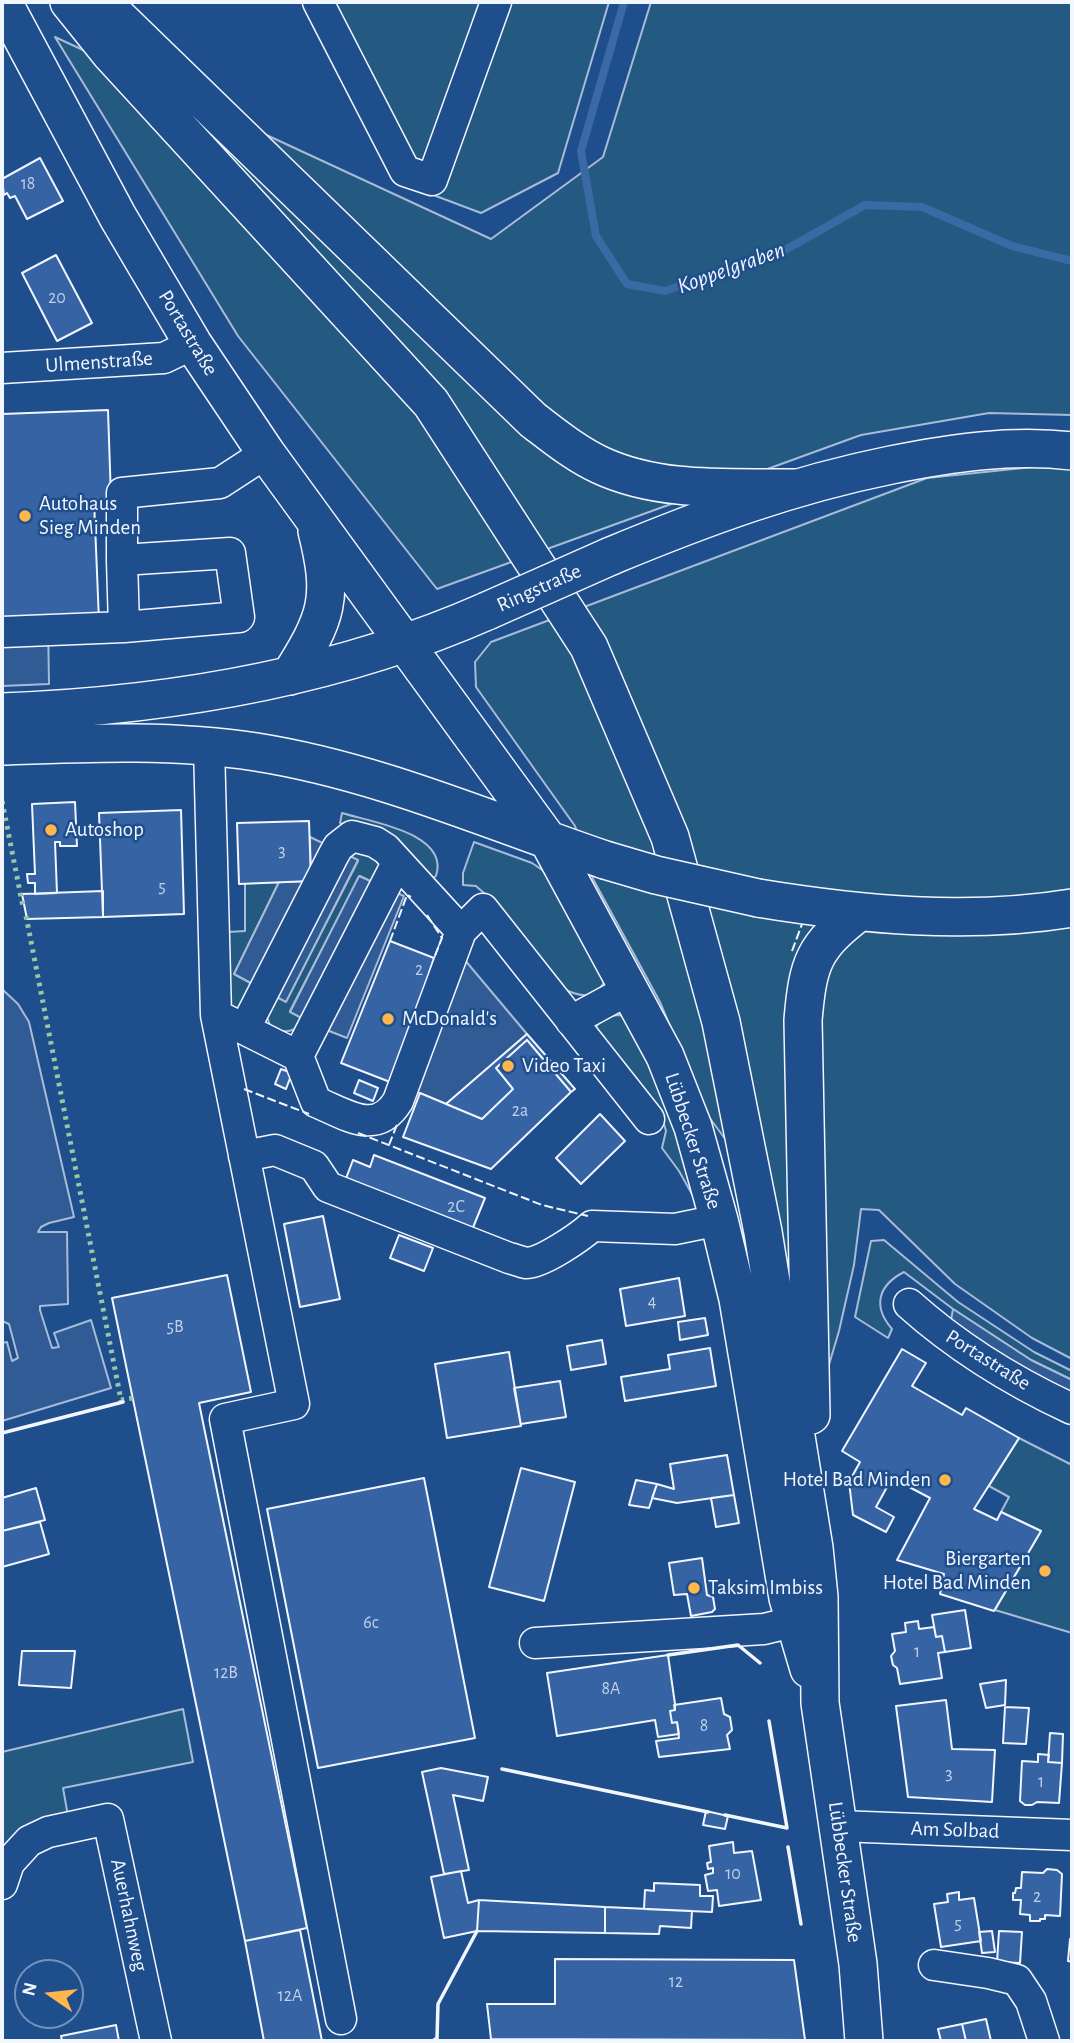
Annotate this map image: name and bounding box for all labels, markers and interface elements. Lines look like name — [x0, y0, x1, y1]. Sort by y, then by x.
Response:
house number: 18 — [21, 173, 35, 195]
water label: Koppelgraben — [673, 236, 789, 300]
street label: Portastraße — [153, 286, 223, 380]
house number: 20 — [48, 287, 66, 309]
street label: Ulmenstraße — [44, 346, 154, 378]
place label: Autohaus Sieg Minden — [39, 491, 141, 541]
marker: Autohaus Sieg Minden — [17, 508, 33, 524]
street label: Ringstraße — [493, 558, 585, 618]
place label: Autoshop — [65, 817, 144, 843]
marker: Autoshop — [43, 822, 59, 838]
house number: 3 — [278, 840, 286, 862]
house number: 5 — [158, 876, 166, 898]
house number: 2 — [415, 959, 423, 981]
place label: McDonald's — [402, 1006, 497, 1032]
marker: McDonald's — [380, 1011, 396, 1027]
place label: Video Taxi — [522, 1053, 606, 1079]
marker: Video Taxi — [500, 1058, 516, 1074]
street label: Lübbecker Straße — [659, 1070, 727, 1212]
house number: 2a — [512, 1100, 528, 1122]
house number: 2C — [447, 1196, 465, 1218]
house number: 4 — [648, 1291, 656, 1313]
house number: 5B — [166, 1316, 184, 1338]
street label: Portastraße — [941, 1324, 1035, 1396]
place label: Hotel Bad Minden — [783, 1467, 931, 1493]
marker: Hotel Bad Minden — [937, 1472, 953, 1488]
place label: Biergarten Hotel Bad Minden — [883, 1546, 1031, 1596]
marker: Biergarten Hotel Bad Minden — [1037, 1563, 1053, 1579]
place label: Taksim Imbiss — [708, 1575, 823, 1601]
marker: Taksim Imbiss — [686, 1580, 702, 1596]
house number: 6c — [363, 1612, 379, 1634]
house number: 1 — [914, 1641, 920, 1663]
house number: 12B — [214, 1662, 238, 1684]
house number: 8A — [602, 1678, 620, 1700]
house number: 8 — [700, 1715, 708, 1737]
house number: 3 — [945, 1763, 953, 1785]
house number: 1 — [1038, 1771, 1044, 1793]
street label: Lübbecker Straße — [823, 1800, 867, 1944]
street label: Am Solbad — [910, 1816, 1000, 1844]
street label: Auerhahnweg — [105, 1857, 153, 1973]
house number: 10 — [725, 1863, 741, 1885]
house number: 2 — [1033, 1886, 1041, 1908]
house number: 5 — [954, 1913, 962, 1935]
north arrow — [14, 1959, 84, 2029]
house number: 12 — [669, 1971, 683, 1993]
text: N — [19, 1981, 41, 1998]
house number: 12A — [278, 1985, 302, 2007]

